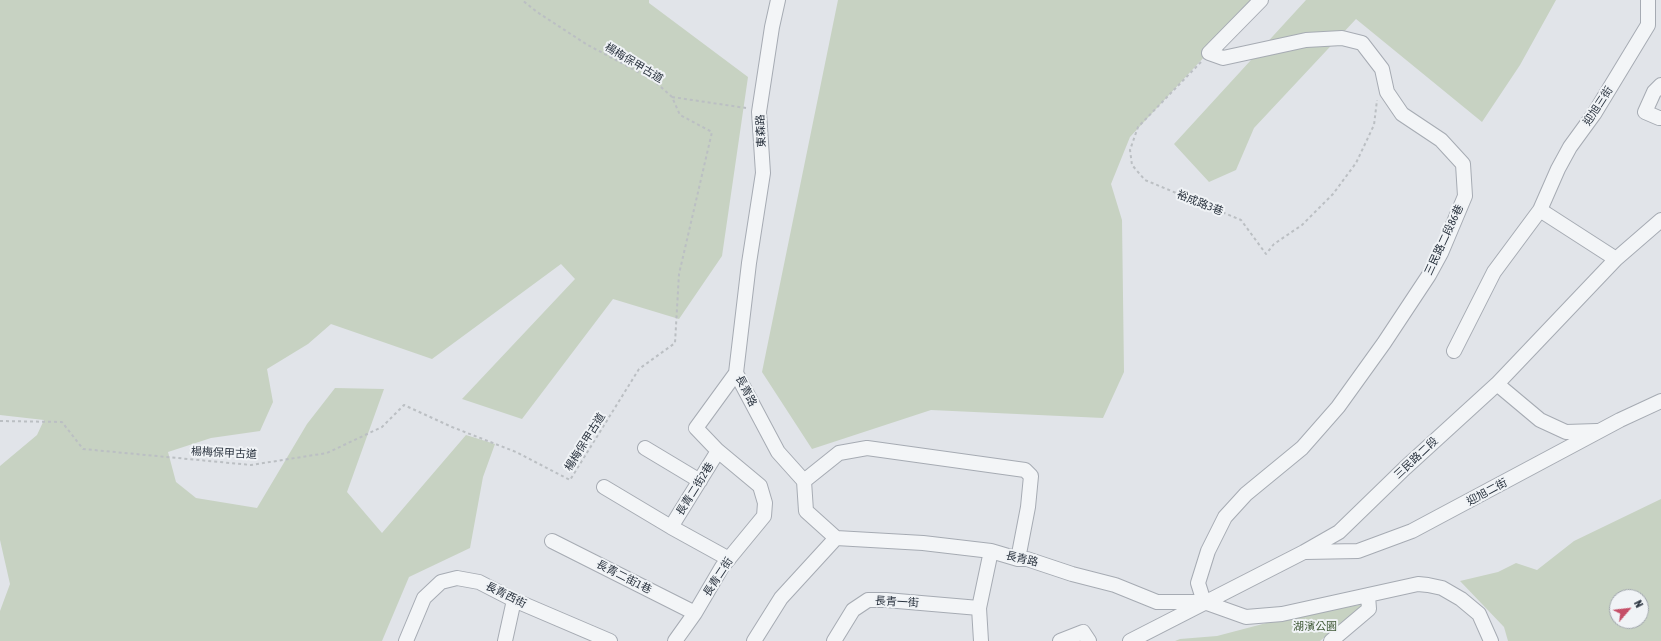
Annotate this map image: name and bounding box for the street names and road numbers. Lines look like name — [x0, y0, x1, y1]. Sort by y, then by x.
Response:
street label: 楊梅保甲古道 — [602, 40, 666, 86]
street label: 迎旭三街 — [1580, 84, 1616, 128]
street label: 東森路 — [754, 114, 768, 148]
street label: 裕成路3巷 — [1175, 188, 1225, 218]
street label: 三民路二段86巷 — [1422, 203, 1466, 277]
street label: 長青路 — [733, 373, 759, 409]
street label: 楊梅保甲古道 — [562, 411, 608, 473]
street label: 三民路二段 — [1391, 434, 1441, 482]
street label: 楊梅保甲古道 — [191, 445, 257, 461]
street label: 長青二街2巷 — [673, 460, 717, 518]
street label: 迎旭二街 — [1464, 476, 1510, 508]
street label: 長青路 — [1004, 549, 1040, 569]
street label: 長青二街 — [700, 555, 736, 599]
street label: 長青二街1巷 — [594, 557, 654, 597]
street label: 長青西街 — [483, 579, 529, 611]
street label: 長青一街 — [875, 594, 919, 610]

